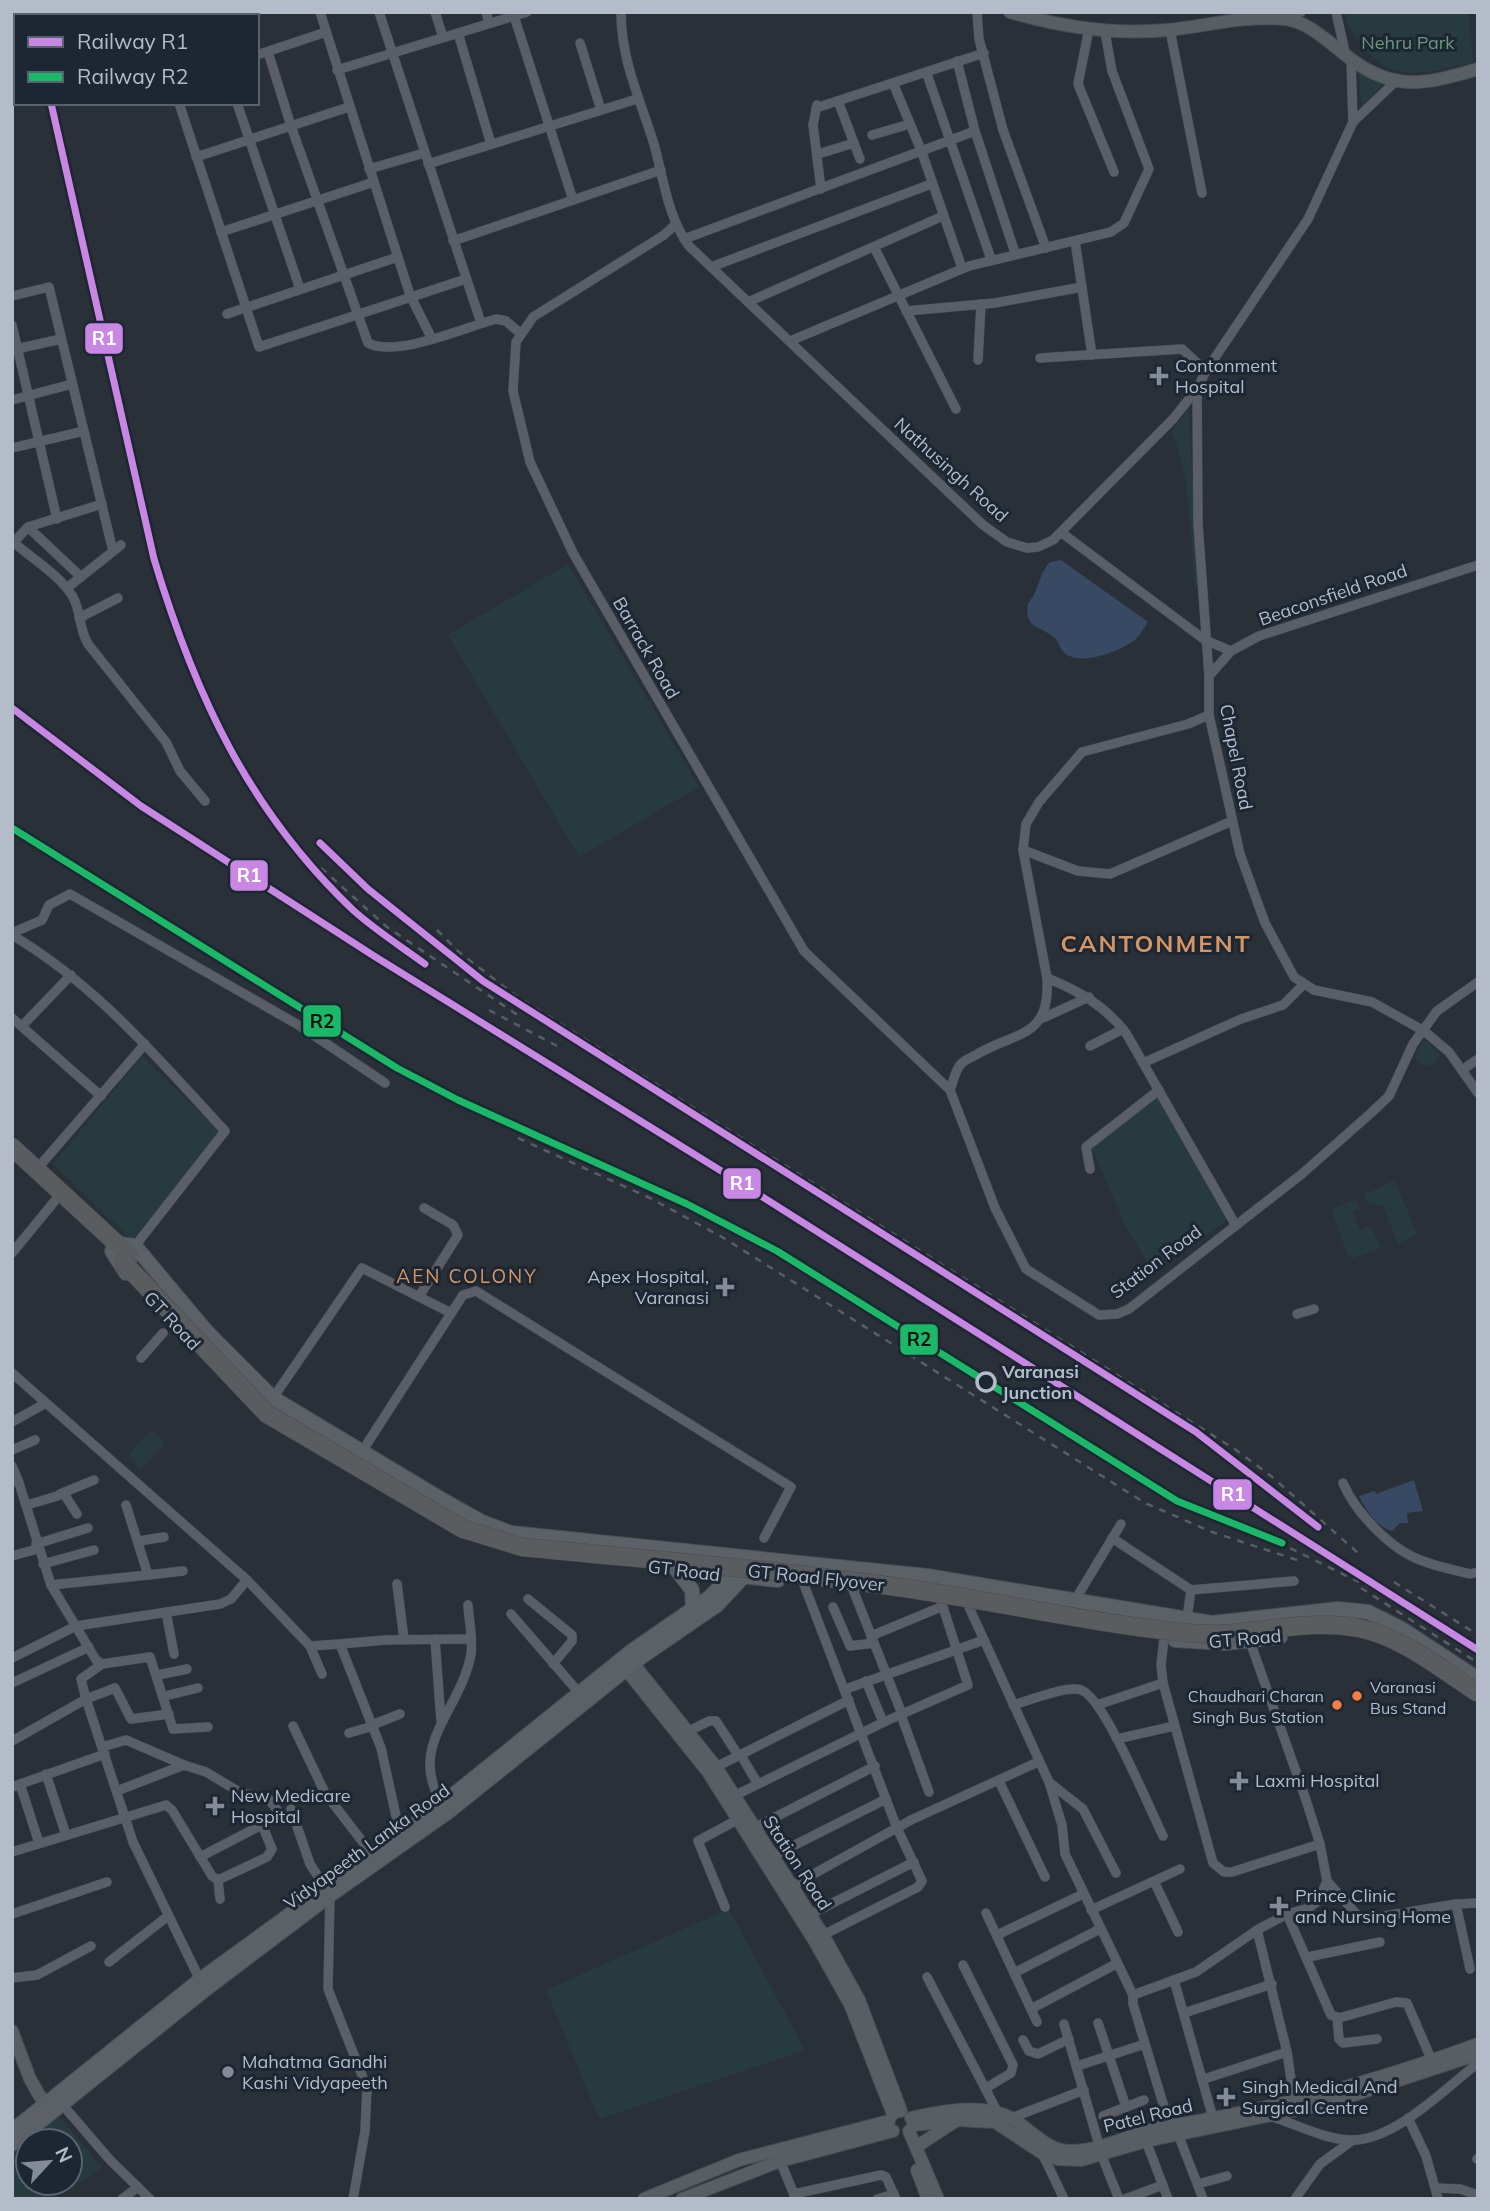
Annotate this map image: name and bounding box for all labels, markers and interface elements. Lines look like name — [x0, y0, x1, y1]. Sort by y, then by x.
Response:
legend — [14, 14, 259, 105]
text: Railway R1 — [77, 28, 188, 54]
park label: Nehru Park — [1361, 31, 1455, 54]
text: Railway R2 — [77, 63, 188, 89]
line badge: R1 — [84, 322, 124, 355]
text: R1 — [92, 326, 116, 350]
place label: Contonment Hospital — [1175, 354, 1277, 398]
marker: Contonment Hospital — [1149, 366, 1169, 386]
street label: Nathusingh Road — [890, 412, 1013, 527]
street label: Beaconsfield Road — [1256, 558, 1410, 631]
street label: Barrack Road — [608, 593, 685, 703]
street label: Chapel Road — [1215, 702, 1258, 812]
line badge: R1 — [229, 859, 269, 892]
text: R1 — [237, 863, 261, 887]
district label: CANTONMENT — [1060, 928, 1252, 958]
line badge: R2 — [302, 1004, 342, 1038]
text: R2 — [310, 1009, 334, 1033]
line badge: R1 — [722, 1167, 762, 1200]
text: R1 — [730, 1171, 754, 1195]
street label: Station Road — [1105, 1220, 1206, 1303]
district label: AEN COLONY — [396, 1264, 538, 1288]
place label: Apex Hospital, Varanasi — [587, 1265, 709, 1309]
marker: Apex Hospital, Varanasi — [715, 1277, 735, 1297]
street label: GT Road — [139, 1286, 206, 1355]
line badge: R2 — [899, 1323, 939, 1356]
text: R2 — [907, 1327, 931, 1351]
place label: Varanasi Junction — [1001, 1360, 1079, 1404]
marker: Varanasi Junction — [976, 1372, 996, 1392]
line badge: R1 — [1212, 1478, 1253, 1511]
text: R1 — [1221, 1482, 1245, 1506]
street label: GT Road — [647, 1555, 722, 1586]
street label: GT Road Flyover — [747, 1559, 886, 1596]
street label: GT Road — [1208, 1624, 1282, 1653]
place label: Varanasi Bus Stand — [1370, 1677, 1446, 1718]
place label: Chaudhari Charan Singh Bus Station — [1188, 1686, 1324, 1727]
marker: Varanasi Bus Stand — [1350, 1689, 1364, 1703]
marker: Chaudhari Charan Singh Bus Station — [1330, 1698, 1344, 1712]
place label: Laxmi Hospital — [1255, 1769, 1380, 1792]
marker: Laxmi Hospital — [1229, 1771, 1249, 1791]
street label: Vidyapeeth Lanka Road — [279, 1779, 454, 1915]
place label: New Medicare Hospital — [231, 1784, 351, 1828]
marker: New Medicare Hospital — [205, 1796, 225, 1816]
street label: Station Road — [758, 1811, 837, 1915]
place label: Prince Clinic and Nursing Home — [1295, 1884, 1451, 1928]
marker: Prince Clinic and Nursing Home — [1269, 1896, 1289, 1916]
place label: Mahatma Gandhi Kashi Vidyapeeth — [242, 2050, 388, 2094]
marker: Mahatma Gandhi Kashi Vidyapeeth — [220, 2064, 236, 2080]
place label: Singh Medical And Surgical Centre — [1242, 2075, 1398, 2119]
marker: Singh Medical And Surgical Centre — [1216, 2087, 1236, 2107]
street label: Patel Road — [1101, 2093, 1195, 2138]
north arrow — [14, 2127, 84, 2197]
text: N — [50, 2143, 78, 2166]

